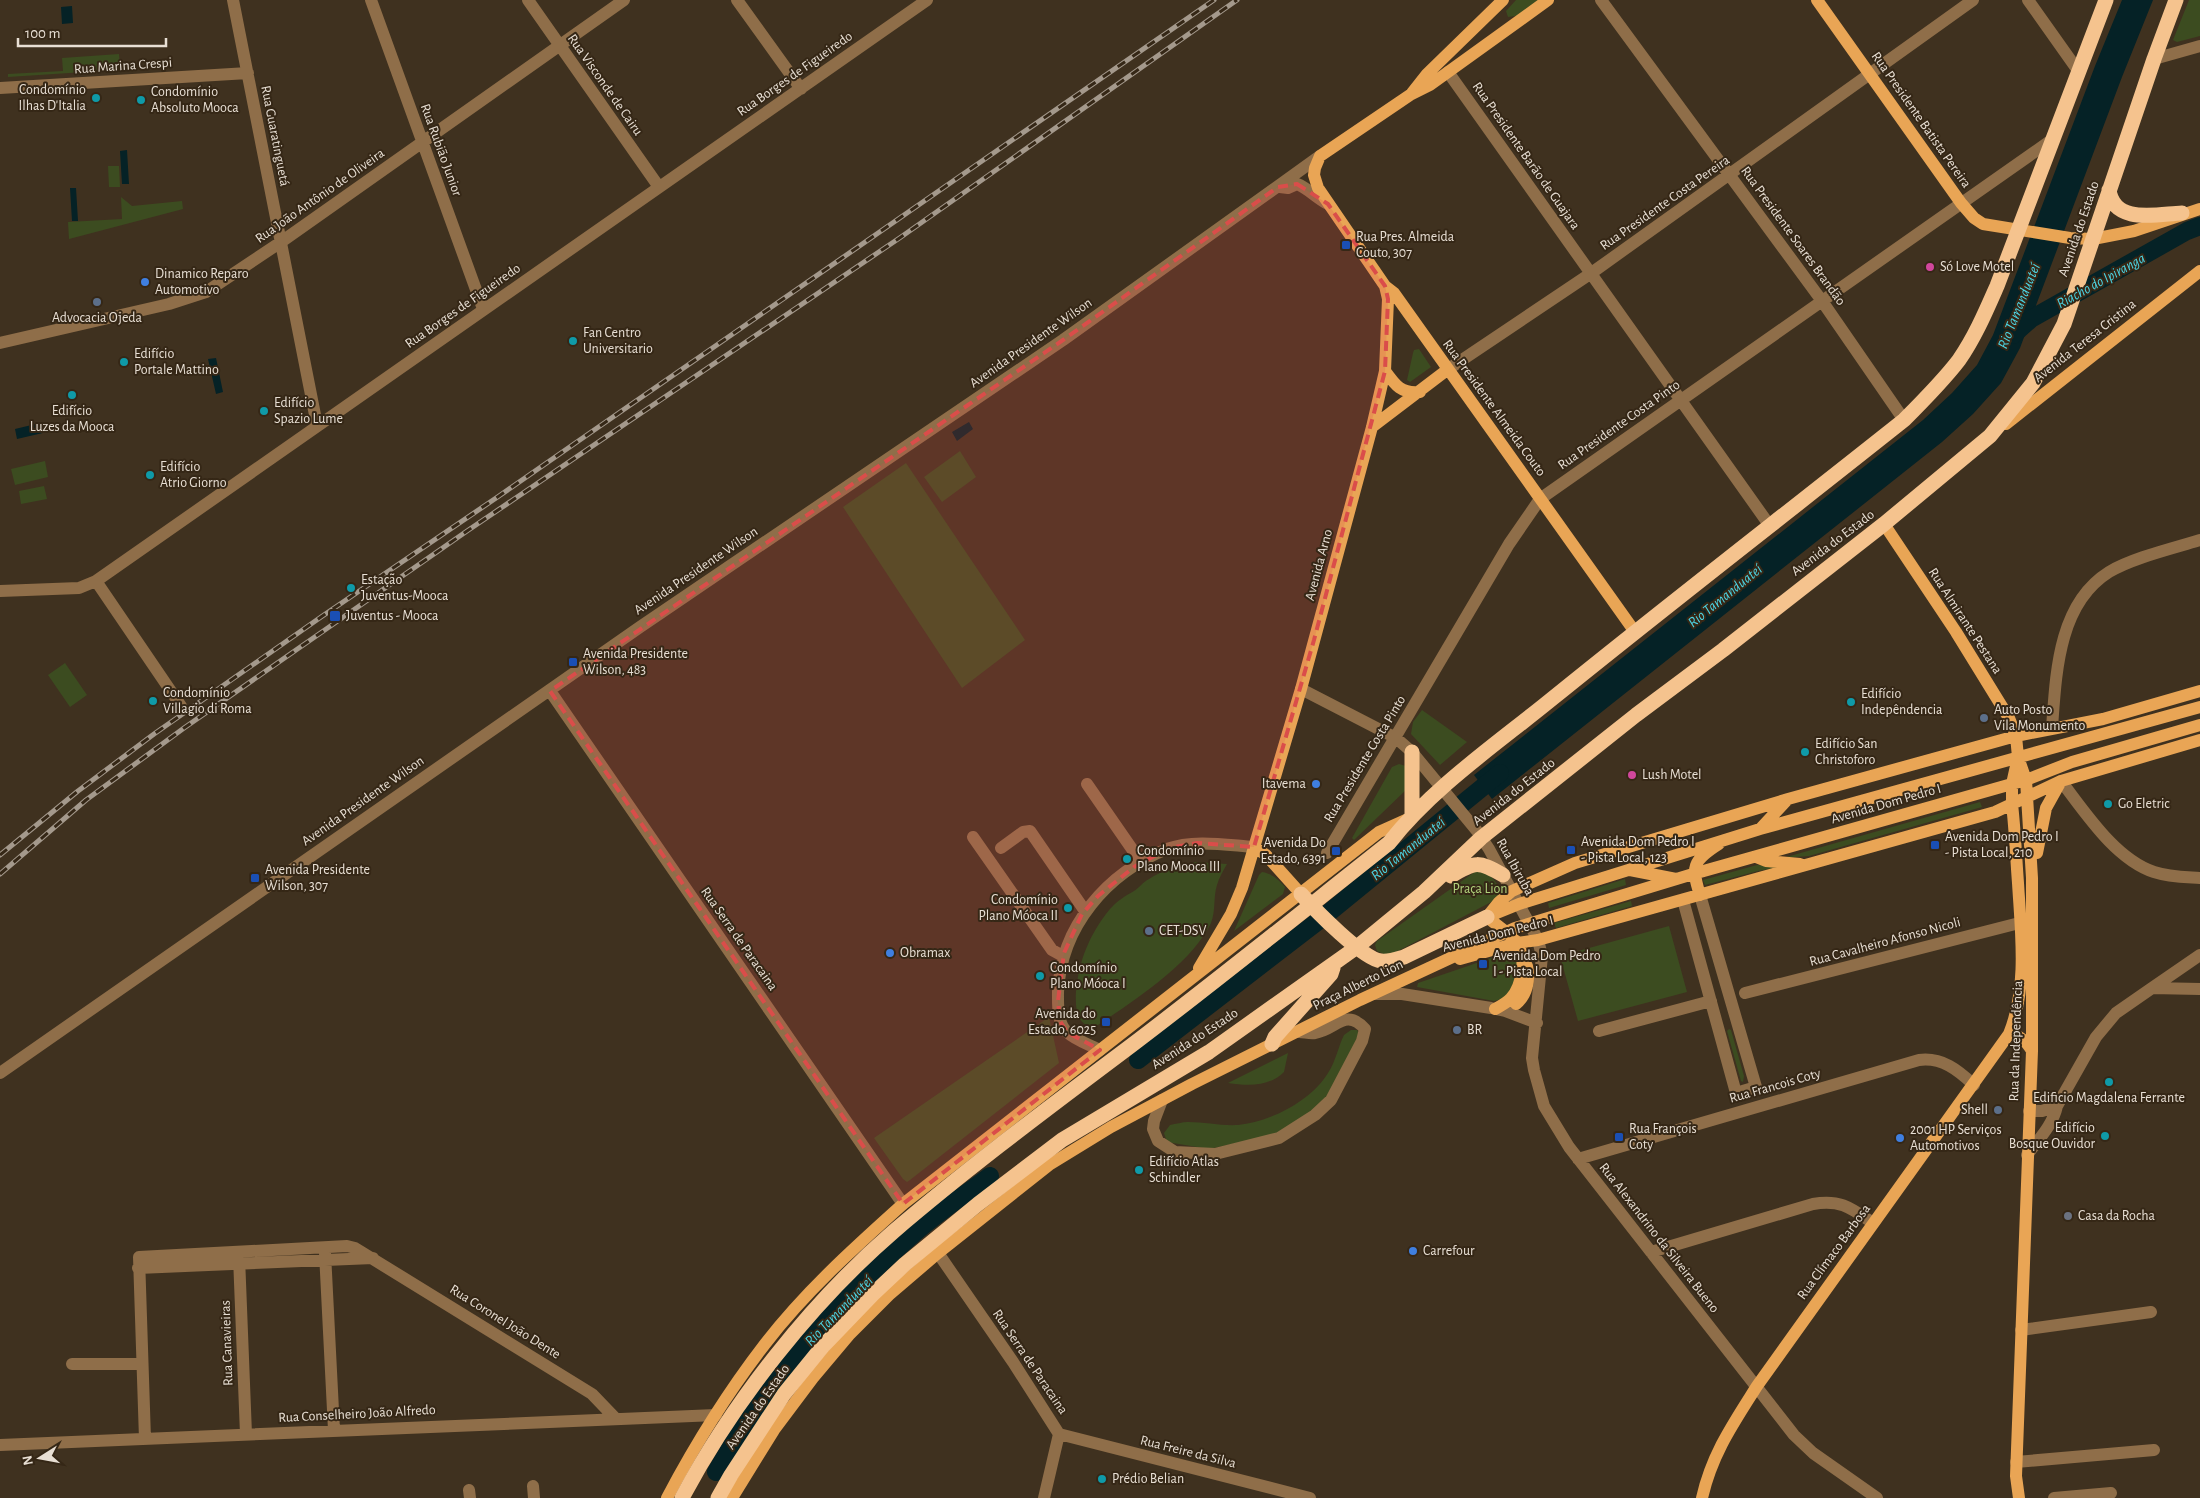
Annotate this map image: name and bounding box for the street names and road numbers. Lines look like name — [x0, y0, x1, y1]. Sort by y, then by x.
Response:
street label: Rua Borges de Figueiredo — [735, 29, 855, 119]
street label: Rua Visconde de Cairu — [565, 32, 645, 138]
street label: Rua Presidente Batista Pereira — [1869, 49, 1974, 191]
street label: Rua Marina Crespi — [74, 56, 172, 76]
street label: Rua Presidente Barão de Guajara — [1470, 80, 1583, 233]
street label: Rua Guaratinguetá — [258, 84, 292, 188]
street label: Rua Rubião Junior — [418, 102, 464, 199]
street label: Rua João Antônio de Oliveira — [253, 146, 388, 246]
street label: Rua Presidente Costa Pereira — [1598, 153, 1733, 253]
street label: Rua Presidente Soares Brandão — [1738, 164, 1848, 308]
street label: Avenida do Estado — [2056, 179, 2102, 279]
street label: Rua Borges de Figueiredo — [403, 261, 523, 351]
street label: Avenida Presidente Wilson — [967, 295, 1095, 391]
street label: Avenida Teresa Cristina — [2031, 296, 2139, 385]
street label: Rua Presidente Almeida Couto — [1440, 337, 1548, 479]
street label: Rua Presidente Costa Pinto — [1555, 378, 1683, 472]
street label: Avenida do Estado — [1789, 507, 1877, 579]
street label: Avenida Presidente Wilson — [632, 524, 760, 618]
street label: Avenida Arno — [1303, 528, 1335, 602]
street label: Rua Almirante Pestana — [1926, 565, 2005, 677]
street label: Rua Presidente Costa Pinto — [1322, 693, 1408, 825]
street label: Avenida Presidente Wilson — [299, 753, 427, 849]
street label: Avenida do Estado — [1470, 756, 1558, 828]
street label: Avenida Dom Pedro I — [1829, 782, 1943, 826]
street label: Rua Ibiruba — [1494, 836, 1537, 898]
street label: Rua Serra de Paracaina — [698, 885, 780, 994]
street label: Avenida Dom Pedro I — [1441, 913, 1555, 955]
street label: Rua Cavalheiro Afonso Nicoli — [1808, 915, 1962, 969]
street label: Praça Alberto Lion — [1311, 957, 1405, 1013]
street label: Rua da Independência — [2007, 980, 2025, 1102]
street label: Avenida do Estado — [1149, 1006, 1241, 1072]
street label: Rua Francois Coty — [1728, 1066, 1822, 1106]
street label: Rua Alexandrino da Silveira Bueno — [1596, 1161, 1722, 1316]
street label: Rua Clímaco Barbosa — [1795, 1201, 1873, 1302]
street label: Rua Coronel João Dente — [447, 1282, 563, 1362]
street label: Rua Canavieiras — [219, 1300, 235, 1386]
street label: Rua Serra de Paracaina — [990, 1307, 1070, 1417]
street label: Avenida do Estado — [724, 1362, 793, 1452]
street label: Rua Conselheiro João Alfredo — [278, 1403, 436, 1425]
street label: Rua Freire da Silva — [1139, 1433, 1238, 1471]

